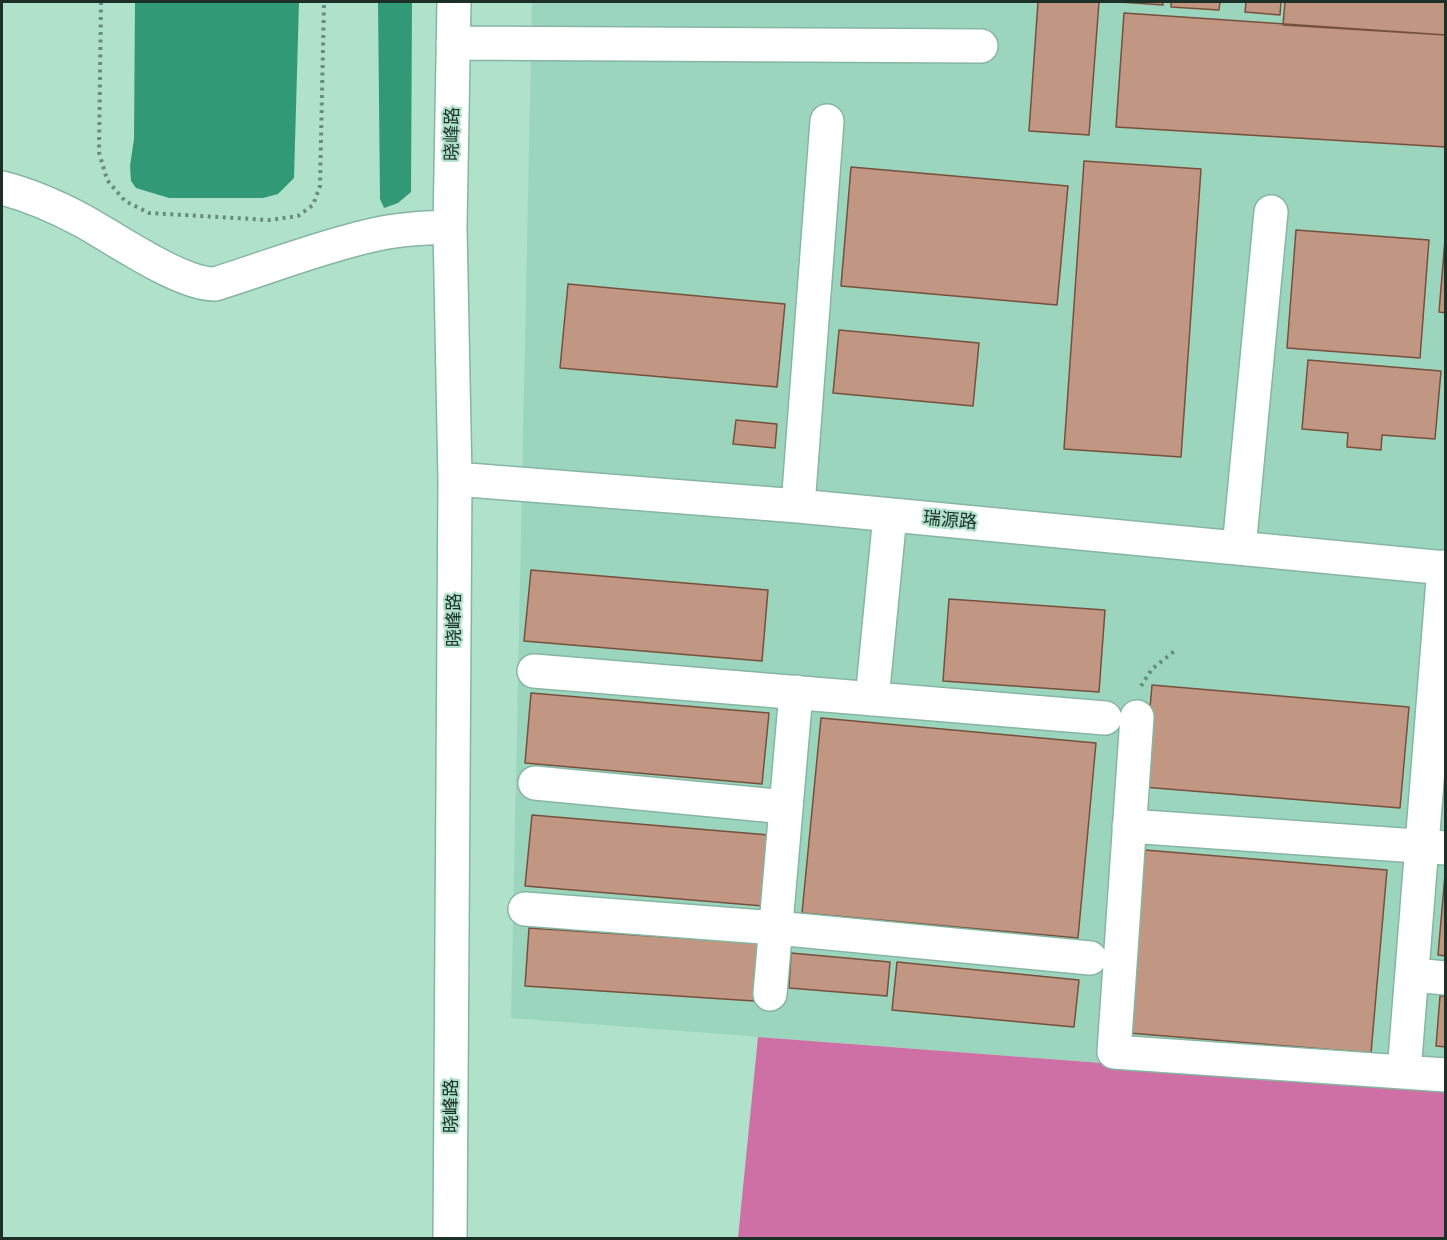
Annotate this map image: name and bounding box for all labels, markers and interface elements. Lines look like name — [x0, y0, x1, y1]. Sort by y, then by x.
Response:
street label: 晓峰路 — [441, 107, 463, 161]
street label: 瑞源路 — [922, 507, 978, 533]
street label: 晓峰路 — [443, 593, 465, 647]
street label: 晓峰路 — [440, 1079, 462, 1133]

